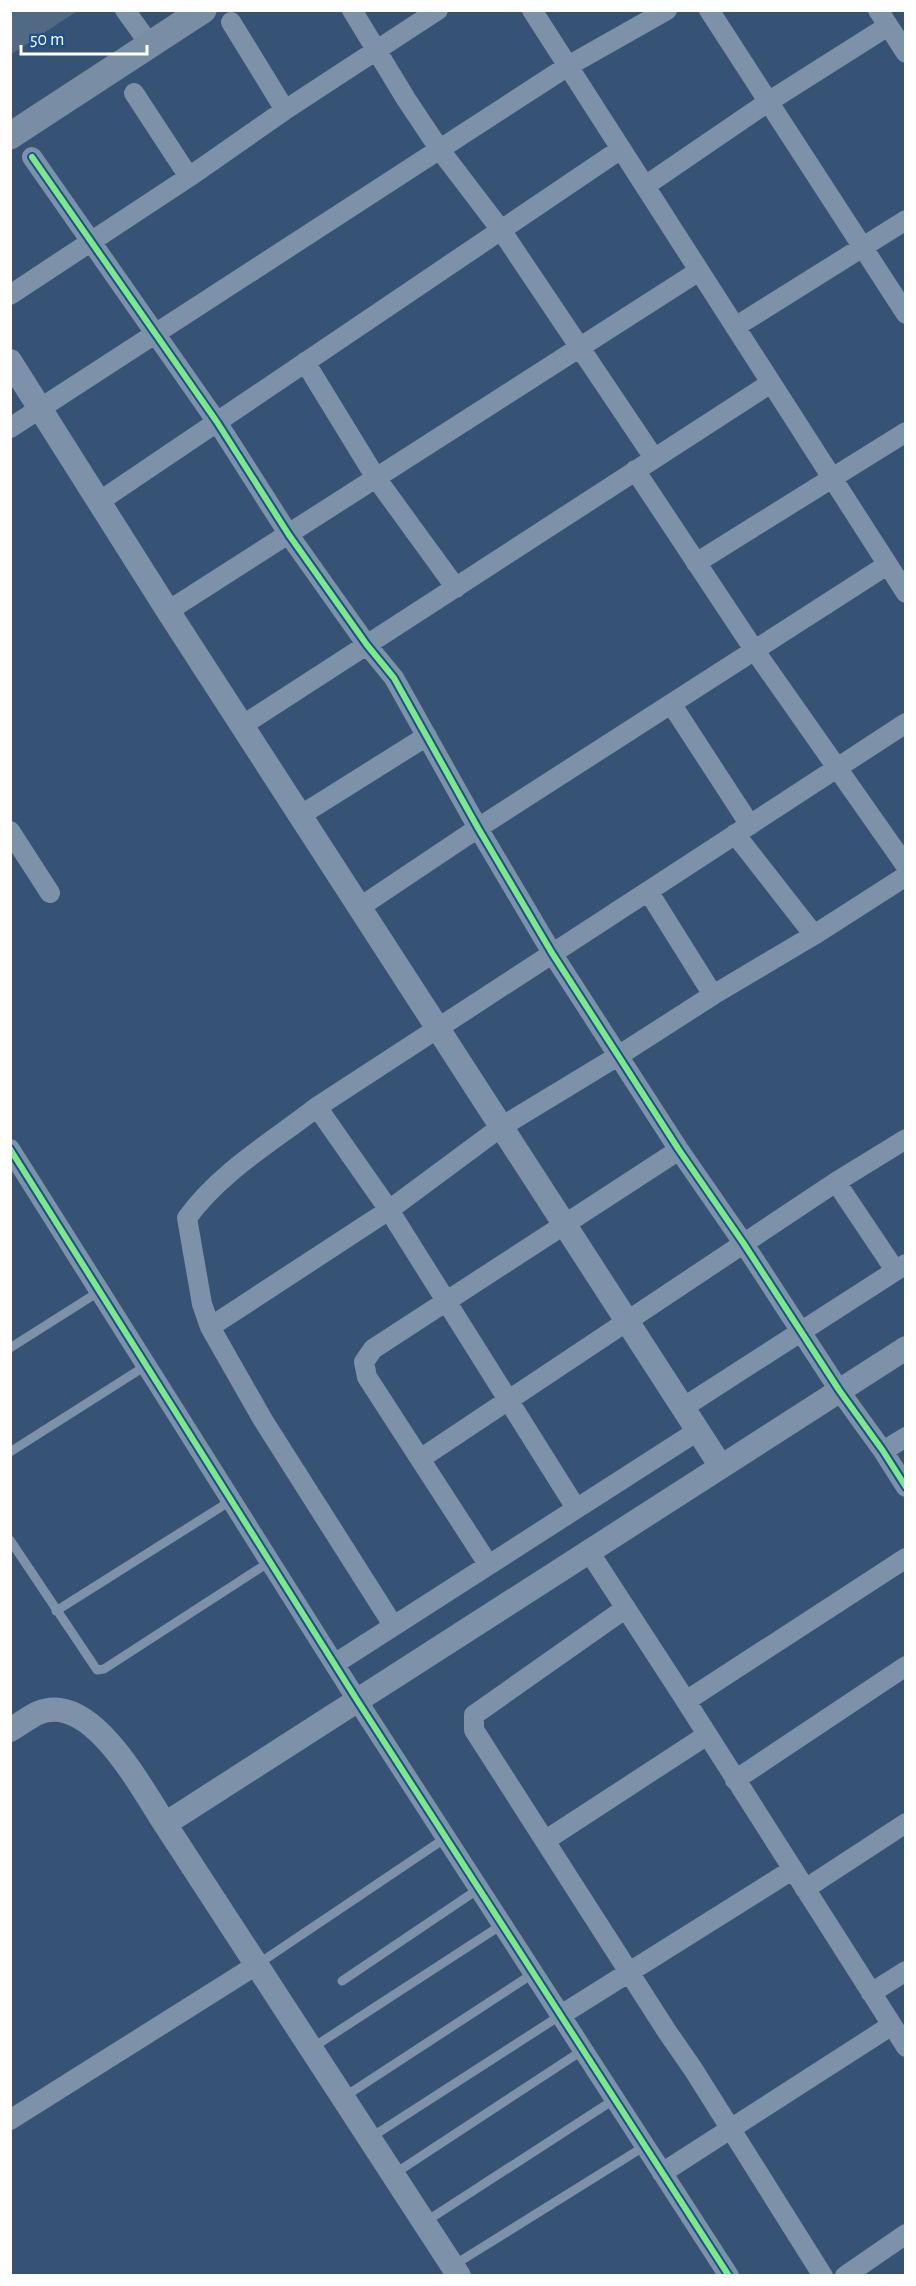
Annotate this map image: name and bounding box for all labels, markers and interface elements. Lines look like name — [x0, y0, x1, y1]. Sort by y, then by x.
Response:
scale bar — [21, 18, 147, 56]
text: 50 m — [30, 31, 64, 49]

